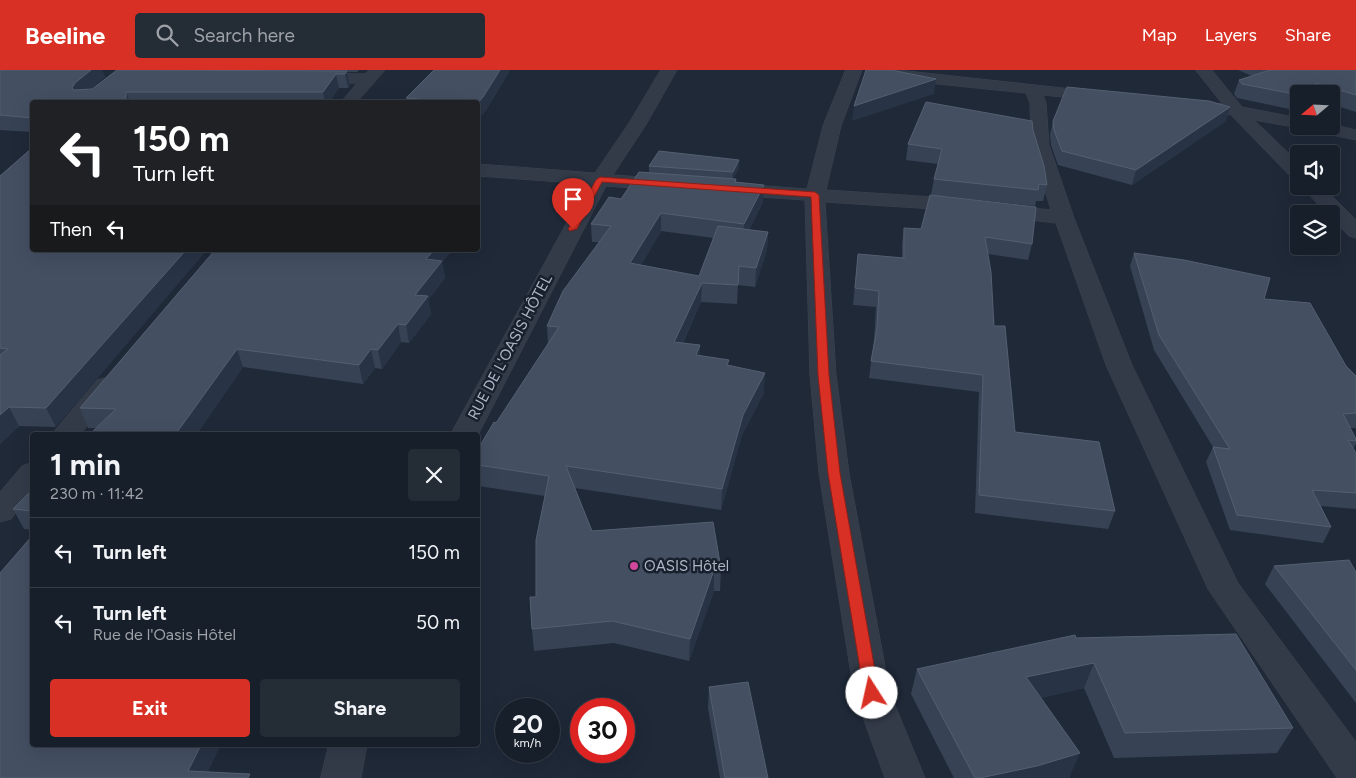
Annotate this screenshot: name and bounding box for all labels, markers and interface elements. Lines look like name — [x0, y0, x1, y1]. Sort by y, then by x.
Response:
search box — [135, 13, 485, 58]
text: Beeline — [25, 21, 105, 50]
icon: search — [153, 21, 181, 49]
text: Search here — [193, 24, 295, 47]
text: Map — [1142, 24, 1177, 46]
text: Layers — [1205, 24, 1257, 46]
text: Share — [1285, 24, 1331, 46]
north arrow — [1290, 85, 1340, 135]
map controls — [1290, 85, 1340, 255]
text: 150 m — [133, 118, 230, 160]
icon: left — [50, 120, 115, 185]
button: sound — [1290, 145, 1340, 195]
text: Turn left — [133, 160, 215, 187]
pin — [552, 178, 594, 229]
icon: arrive — [559, 185, 587, 213]
button: layers — [1290, 205, 1340, 255]
icon: left — [102, 215, 130, 243]
text: Then — [50, 218, 92, 241]
street label: RUE DE L'OASIS HÔTEL — [464, 271, 556, 423]
text: 1 min — [50, 446, 121, 483]
button: close — [408, 449, 460, 501]
text: 230 m · 11:42 — [50, 484, 144, 503]
icon: left — [50, 539, 78, 567]
text: Turn left — [93, 541, 167, 564]
text: 150 m — [408, 541, 460, 564]
place label: OASIS Hôtel — [644, 557, 729, 575]
marker: OASIS Hôtel — [628, 560, 640, 572]
text: Turn left — [93, 602, 167, 625]
icon: left — [50, 609, 78, 637]
text: 50 m — [416, 611, 460, 634]
text: Rue de l'Oasis Hôtel — [93, 625, 236, 644]
position arrow — [845, 666, 897, 718]
button: Exit — [50, 679, 250, 737]
button: Share — [260, 679, 460, 737]
speed limit sign: 30 — [570, 698, 635, 763]
text: 20 — [512, 709, 543, 739]
text: km/h — [514, 736, 541, 750]

